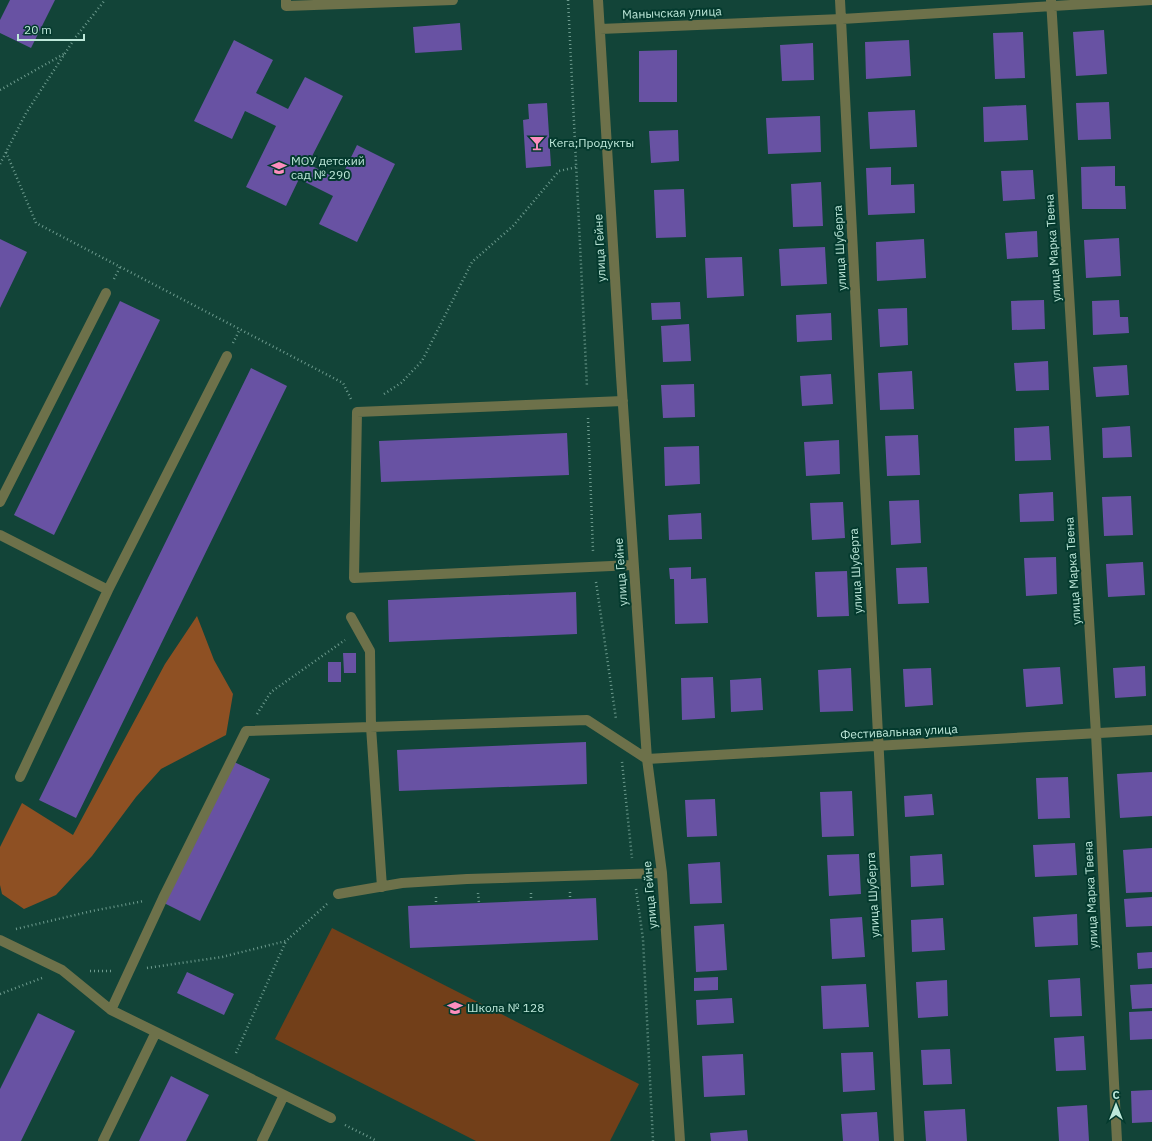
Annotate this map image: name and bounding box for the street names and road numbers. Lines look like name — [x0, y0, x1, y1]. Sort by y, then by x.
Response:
street label: Манычская улица — [622, 3, 723, 22]
street label: улица Марка Твена — [1041, 193, 1064, 302]
street label: улица Шуберта — [830, 204, 849, 291]
street label: улица Гейне — [590, 213, 609, 282]
street label: улица Марка Твена — [1061, 516, 1084, 625]
street label: улица Шуберта — [846, 527, 865, 614]
street label: улица Гейне — [611, 537, 630, 607]
street label: Фестивальная улица — [840, 721, 959, 742]
street label: улица Марка Твена — [1080, 840, 1101, 949]
street label: улица Шуберта — [863, 851, 882, 938]
street label: улица Гейне — [639, 860, 660, 930]

